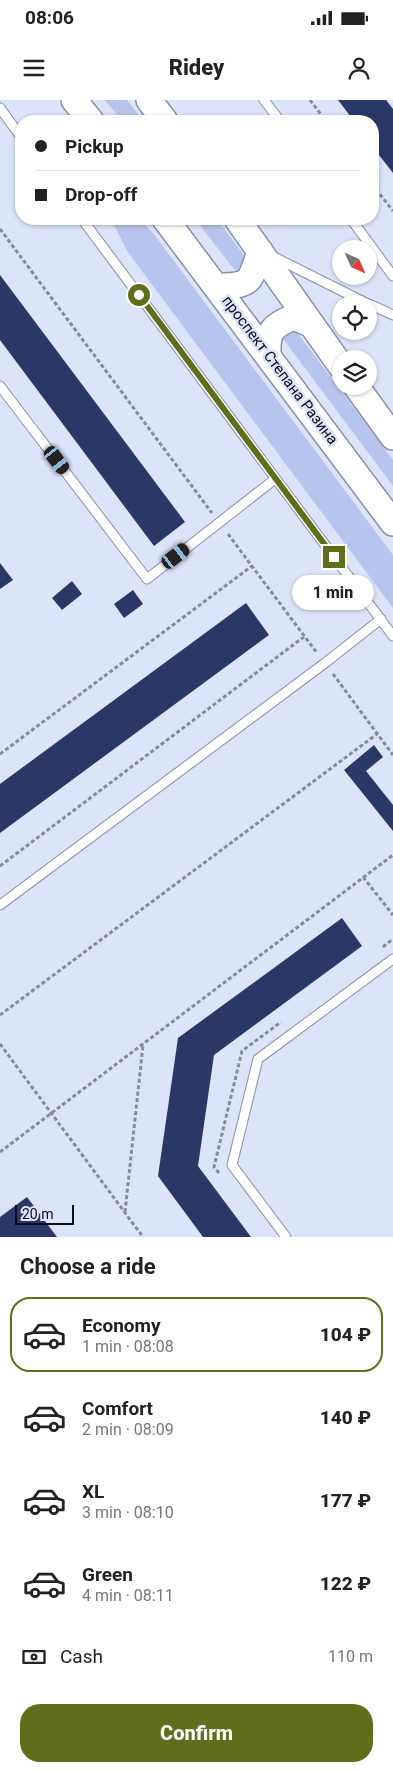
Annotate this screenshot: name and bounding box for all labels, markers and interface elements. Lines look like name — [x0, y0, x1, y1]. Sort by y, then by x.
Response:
text: 08:06 — [25, 6, 74, 29]
icon: menu — [20, 54, 48, 82]
icon: person — [345, 54, 373, 82]
text: Ridey — [169, 55, 224, 80]
text: Pickup — [65, 135, 124, 158]
text: Drop-off — [65, 183, 137, 206]
north arrow — [332, 240, 378, 285]
map controls — [332, 240, 377, 395]
route start — [128, 284, 150, 306]
street label: проспект Степана Разина — [218, 292, 342, 448]
button: locate — [332, 295, 377, 340]
button: layers — [332, 350, 377, 395]
car — [41, 444, 72, 476]
car — [159, 541, 192, 571]
route end — [323, 546, 345, 568]
callout: 1 min — [293, 574, 375, 610]
text: 1 min — [313, 583, 353, 602]
scale bar — [15, 1202, 74, 1225]
text: 20 m — [22, 1206, 54, 1222]
text: Choose a ride — [20, 1254, 156, 1279]
icon: car — [22, 1312, 67, 1357]
text: Economy — [82, 1314, 161, 1337]
text: 104 ₽ — [320, 1323, 371, 1346]
text: 1 min · 08:08 — [82, 1337, 174, 1356]
icon: car — [22, 1395, 67, 1440]
text: Comfort — [82, 1397, 153, 1420]
text: 140 ₽ — [320, 1406, 371, 1429]
text: 2 min · 08:09 — [82, 1420, 174, 1439]
icon: car — [22, 1478, 67, 1523]
text: XL — [82, 1480, 104, 1503]
text: 177 ₽ — [320, 1489, 371, 1512]
text: 3 min · 08:10 — [82, 1503, 174, 1522]
icon: car — [22, 1561, 67, 1606]
text: Green — [82, 1563, 133, 1586]
text: 122 ₽ — [320, 1572, 371, 1595]
text: 4 min · 08:11 — [82, 1586, 174, 1605]
icon: cash — [20, 1643, 48, 1671]
text: Cash — [60, 1645, 103, 1668]
text: 110 m — [328, 1647, 373, 1666]
button: Confirm — [20, 1704, 373, 1762]

